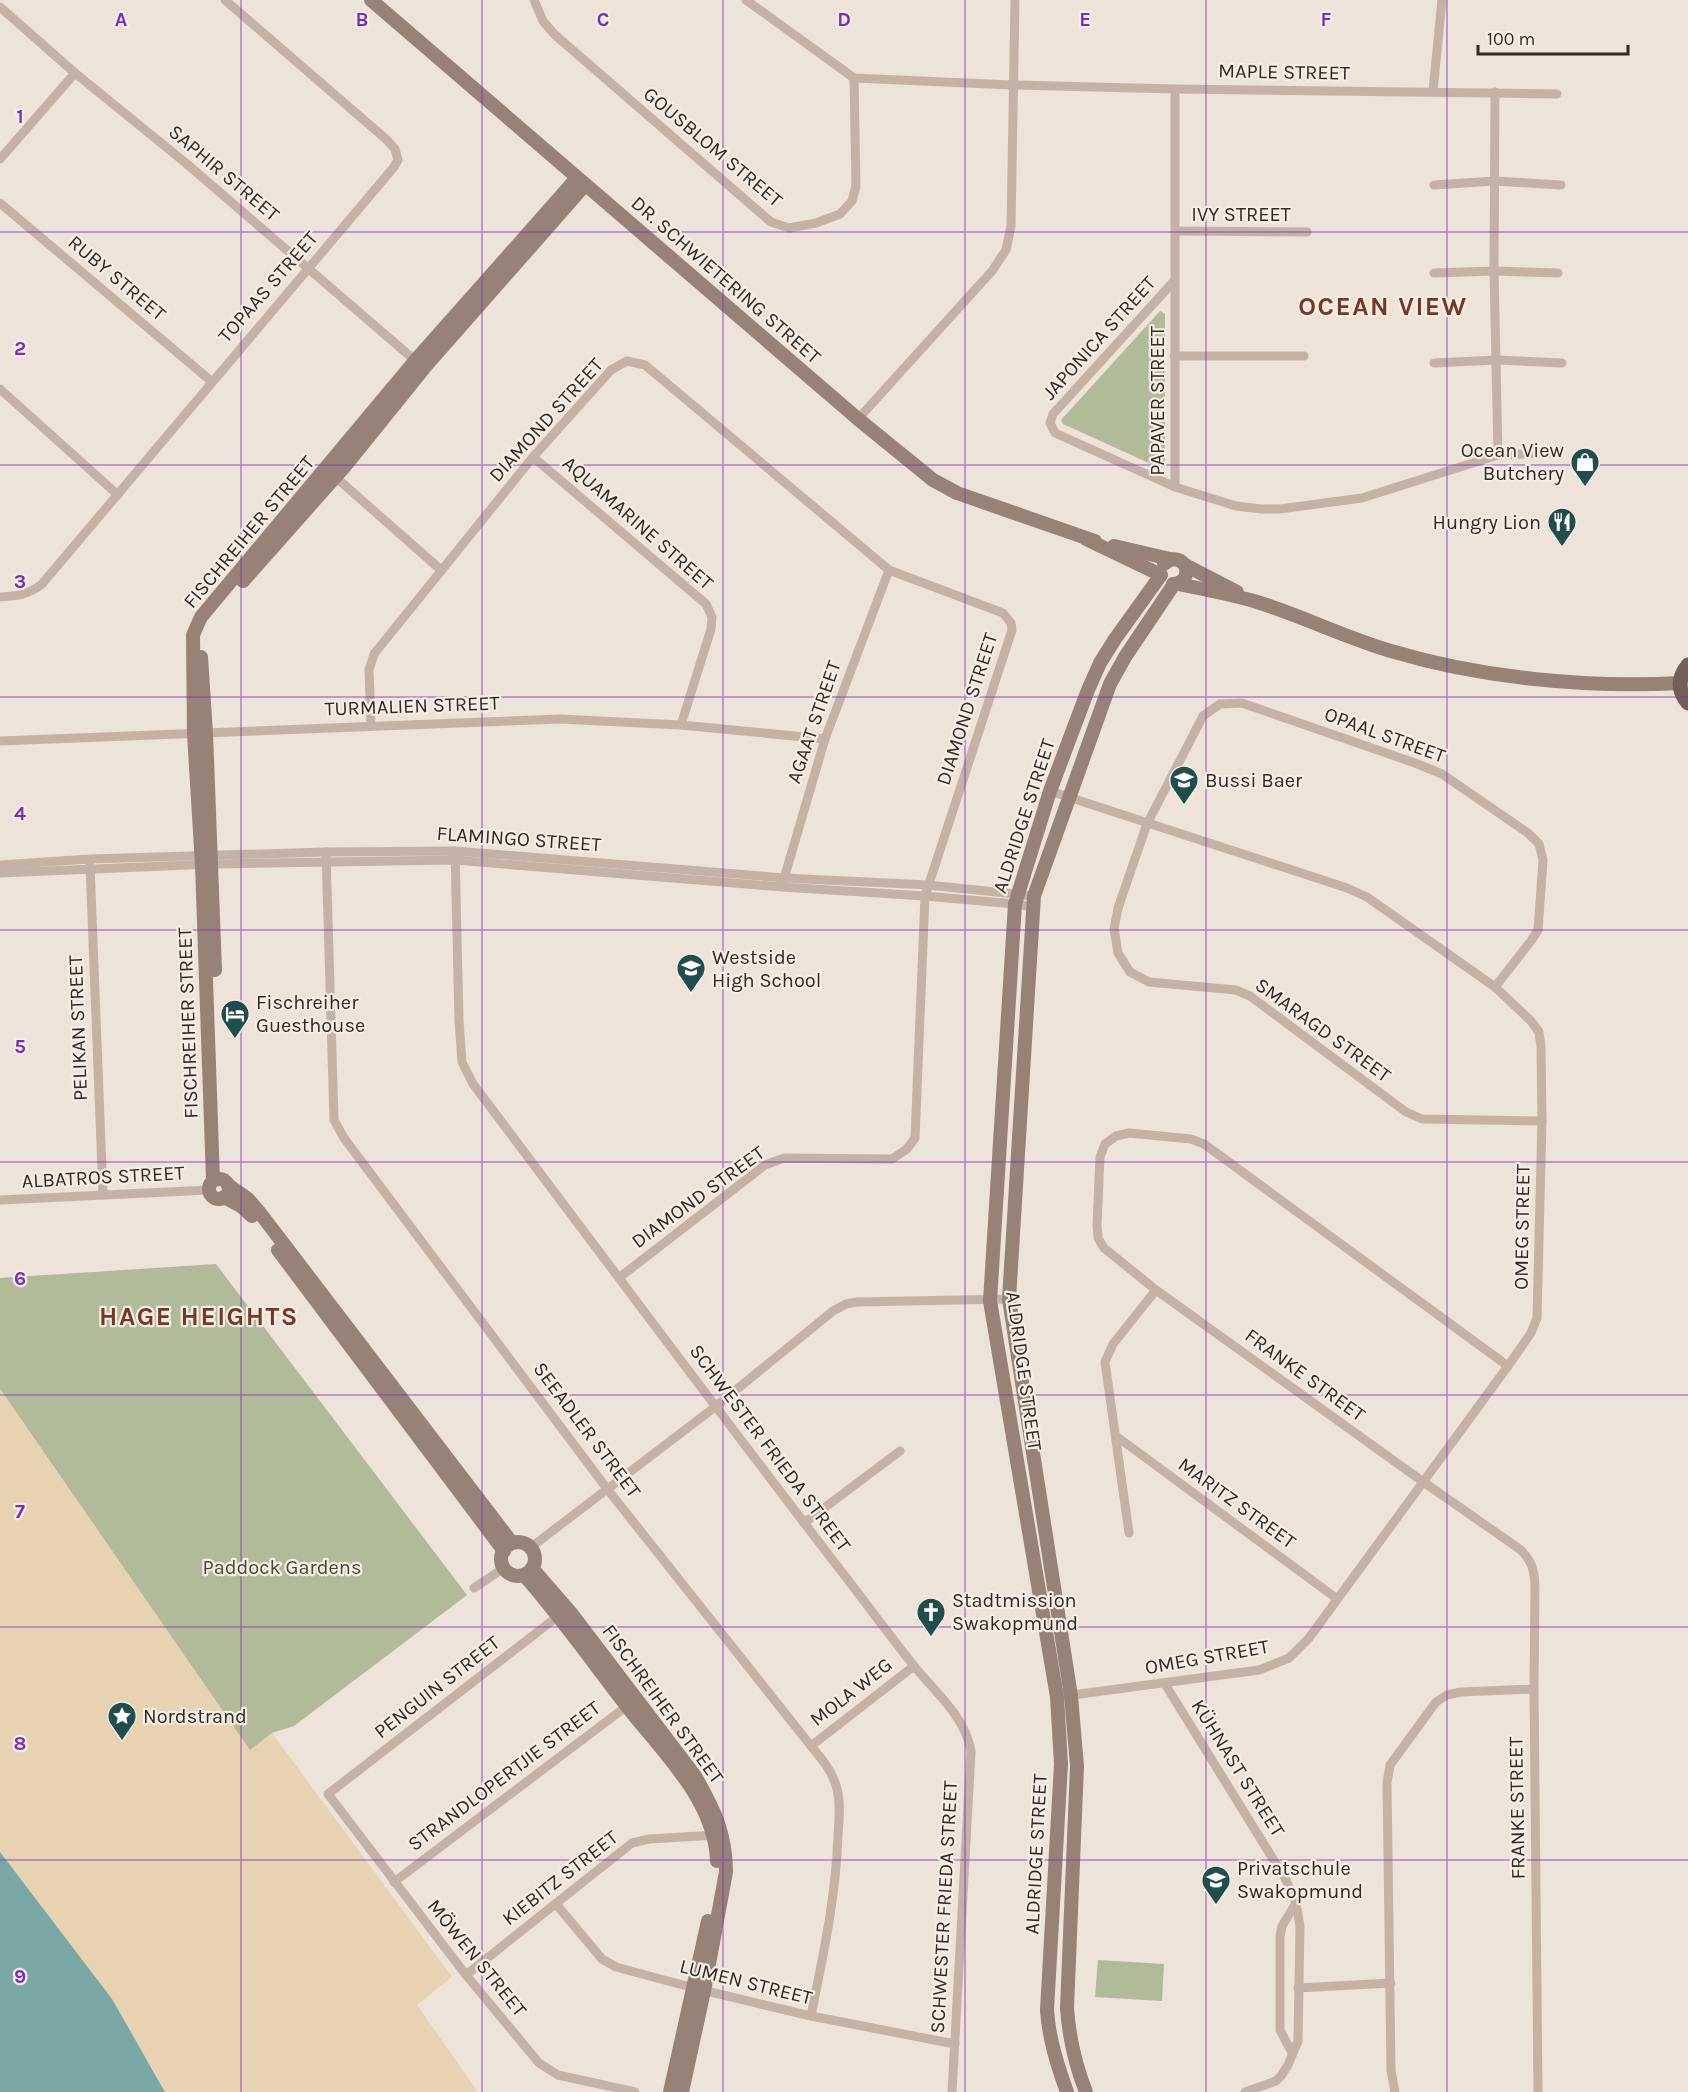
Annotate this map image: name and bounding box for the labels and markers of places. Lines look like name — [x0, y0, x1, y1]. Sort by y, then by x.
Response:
place label: Ocean View Butchery — [1461, 439, 1564, 485]
shop icon: Ocean View Butchery — [1569, 446, 1601, 488]
restaurant icon: Hungry Lion — [1546, 506, 1578, 548]
place label: Hungry Lion — [1433, 511, 1541, 534]
school or university icon: Bussi Baer — [1168, 764, 1200, 806]
place label: Bussi Baer — [1205, 769, 1303, 792]
place label: Westside High School — [712, 946, 821, 992]
school or university icon: Westside High School — [675, 952, 707, 994]
place label: Fischreiher Guesthouse — [256, 991, 365, 1037]
hotel icon: Fischreiher Guesthouse — [219, 998, 251, 1040]
place label: Stadtmission Swakopmund — [952, 1589, 1078, 1635]
church icon: Stadtmission Swakopmund — [915, 1596, 947, 1638]
place icon: Nordstrand — [106, 1700, 138, 1742]
place label: Nordstrand — [143, 1705, 247, 1728]
place label: Privatschule Swakopmund — [1237, 1857, 1363, 1903]
school or university icon: Privatschule Swakopmund — [1200, 1864, 1232, 1906]

